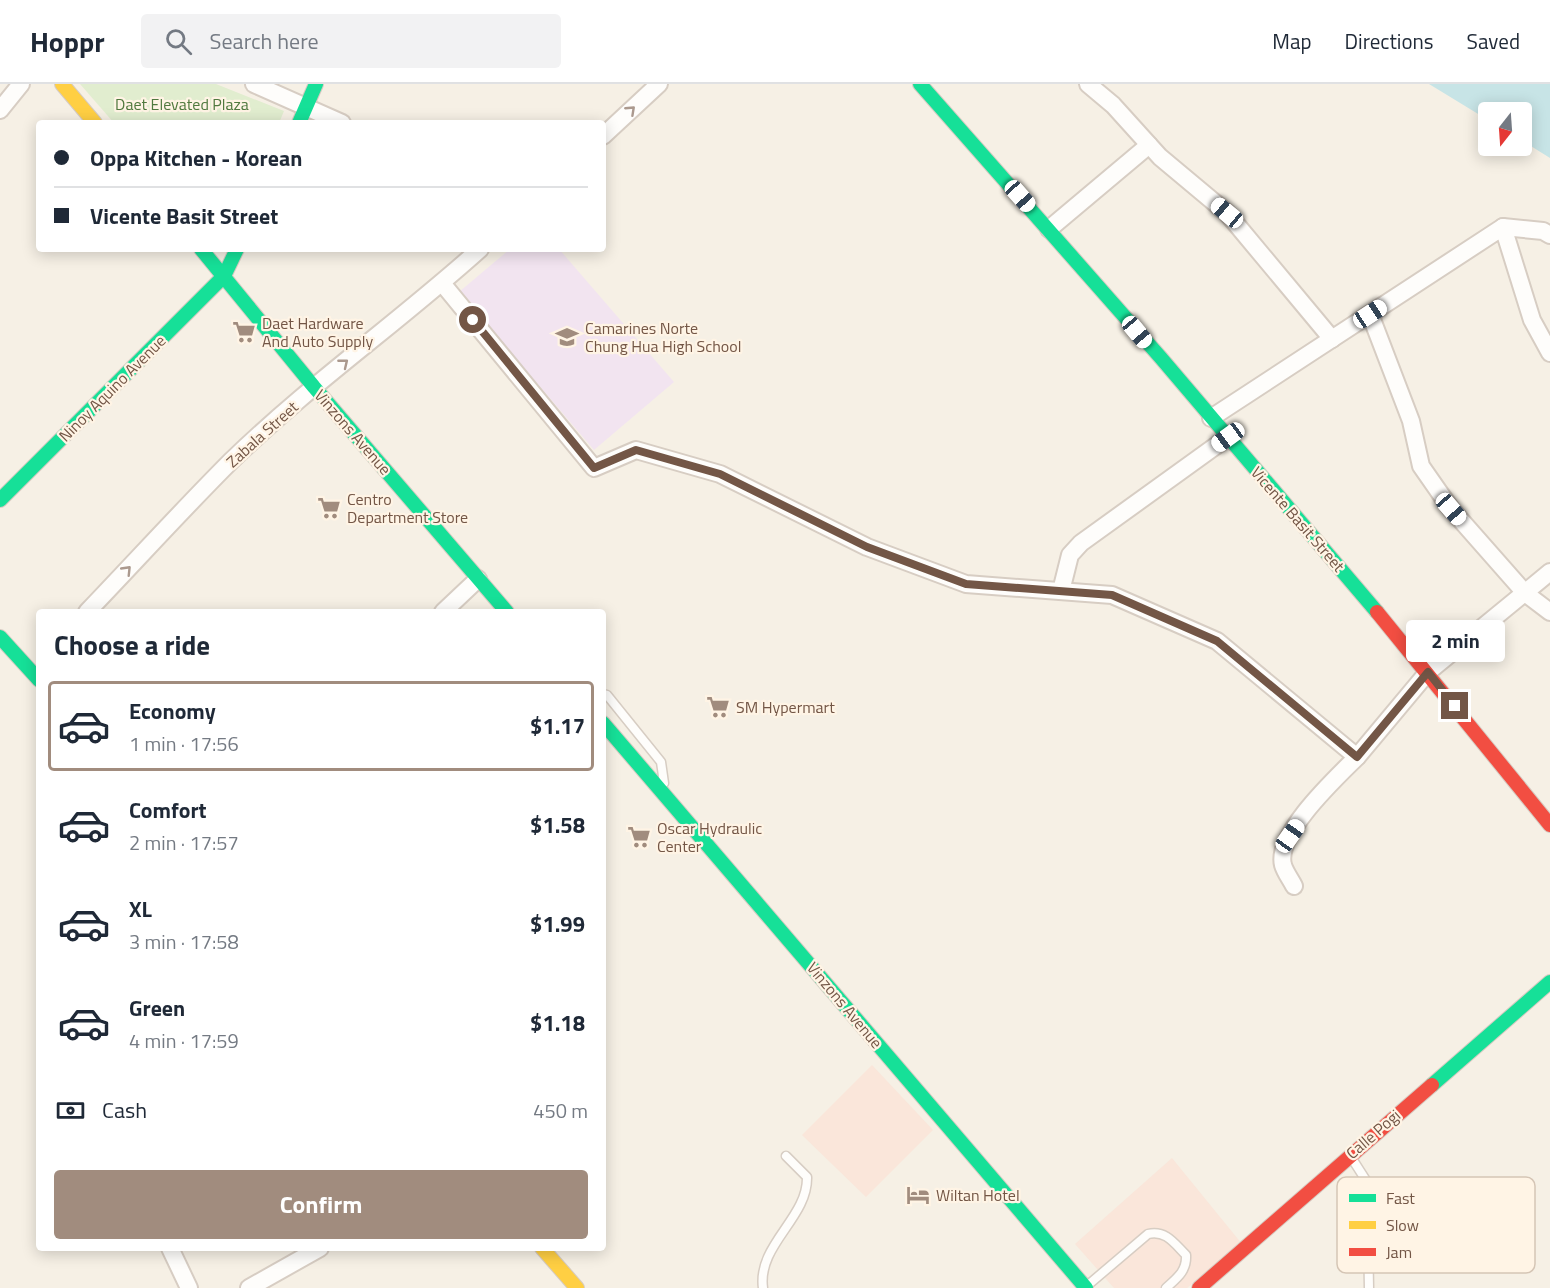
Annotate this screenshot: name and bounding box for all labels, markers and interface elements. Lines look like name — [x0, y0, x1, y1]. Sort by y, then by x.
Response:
search box — [141, 14, 561, 68]
text: Hoppr — [30, 20, 105, 63]
text: Search here — [210, 24, 319, 58]
icon: search — [162, 25, 195, 58]
text: Map — [1272, 25, 1312, 57]
text: Directions — [1345, 25, 1434, 57]
text: Saved — [1467, 25, 1520, 57]
park label: Daet Elevated Plaza — [115, 92, 249, 116]
north arrow — [1478, 102, 1532, 156]
map controls — [1478, 102, 1532, 156]
one-way arrow — [624, 106, 635, 117]
text: Oppa Kitchen - Korean — [90, 141, 302, 175]
car — [1001, 177, 1039, 215]
car — [1207, 195, 1247, 231]
text: Vicente Basit Street — [90, 199, 278, 233]
car — [1350, 297, 1390, 331]
route start — [459, 306, 486, 333]
place label: Daet Hardware And Auto Supply — [262, 311, 373, 353]
car — [1119, 312, 1155, 352]
place label: Camarines Norte Chung Hua High School — [585, 316, 741, 358]
supermarket icon: Daet Hardware And Auto Supply — [231, 319, 257, 345]
school or university icon: Camarines Norte Chung Hua High School — [554, 324, 580, 350]
street label: Ninoy Aquino Avenue — [53, 329, 171, 447]
one-way arrow — [337, 359, 348, 370]
street label: Vinzons Avenue — [309, 384, 397, 480]
street label: Zabala Street — [221, 395, 304, 473]
car — [1208, 419, 1248, 455]
street label: Vicente Basit Street — [1245, 461, 1351, 577]
place label: Centro Department Store — [347, 487, 468, 529]
car — [1432, 490, 1470, 528]
supermarket icon: Centro Department Store — [316, 495, 342, 521]
one-way arrow — [120, 566, 131, 577]
callout: 2 min — [1406, 619, 1504, 661]
text: Choose a ride — [54, 624, 210, 665]
text: 2 min — [1431, 625, 1480, 656]
route end — [1441, 692, 1468, 719]
text: Economy — [129, 694, 216, 728]
supermarket icon: SM Hypermart — [705, 694, 731, 720]
place label: SM Hypermart — [736, 695, 835, 719]
icon: car — [57, 699, 111, 753]
text: $1.17 — [530, 709, 585, 743]
text: 1 min · 17:56 — [129, 728, 239, 759]
text: Comfort — [129, 793, 207, 827]
icon: car — [57, 798, 111, 852]
text: $1.58 — [530, 808, 585, 842]
place label: Oscar Hydraulic Center — [657, 816, 762, 858]
car — [1272, 816, 1308, 856]
supermarket icon: Oscar Hydraulic Center — [626, 824, 652, 850]
text: 2 min · 17:57 — [129, 827, 239, 858]
text: XL — [129, 892, 152, 926]
icon: car — [57, 897, 111, 951]
text: $1.99 — [530, 907, 585, 941]
text: 3 min · 17:58 — [129, 926, 239, 957]
street label: Vinzons Avenue — [802, 956, 888, 1054]
text: Green — [129, 991, 185, 1025]
icon: car — [57, 996, 111, 1050]
text: $1.18 — [530, 1006, 585, 1040]
text: 4 min · 17:59 — [129, 1025, 239, 1056]
text: Cash — [102, 1093, 147, 1127]
icon: cash — [54, 1094, 87, 1127]
text: 450 m — [533, 1095, 588, 1126]
street label: Calle Pogi — [1340, 1104, 1406, 1164]
button: Confirm — [54, 1170, 588, 1239]
legend — [1337, 1177, 1535, 1273]
hotel icon: Wiltan Hotel — [905, 1182, 931, 1208]
place label: Wiltan Hotel — [936, 1183, 1020, 1207]
text: Fast — [1386, 1186, 1415, 1210]
text: Slow — [1386, 1213, 1419, 1237]
text: Jam — [1386, 1240, 1412, 1264]

